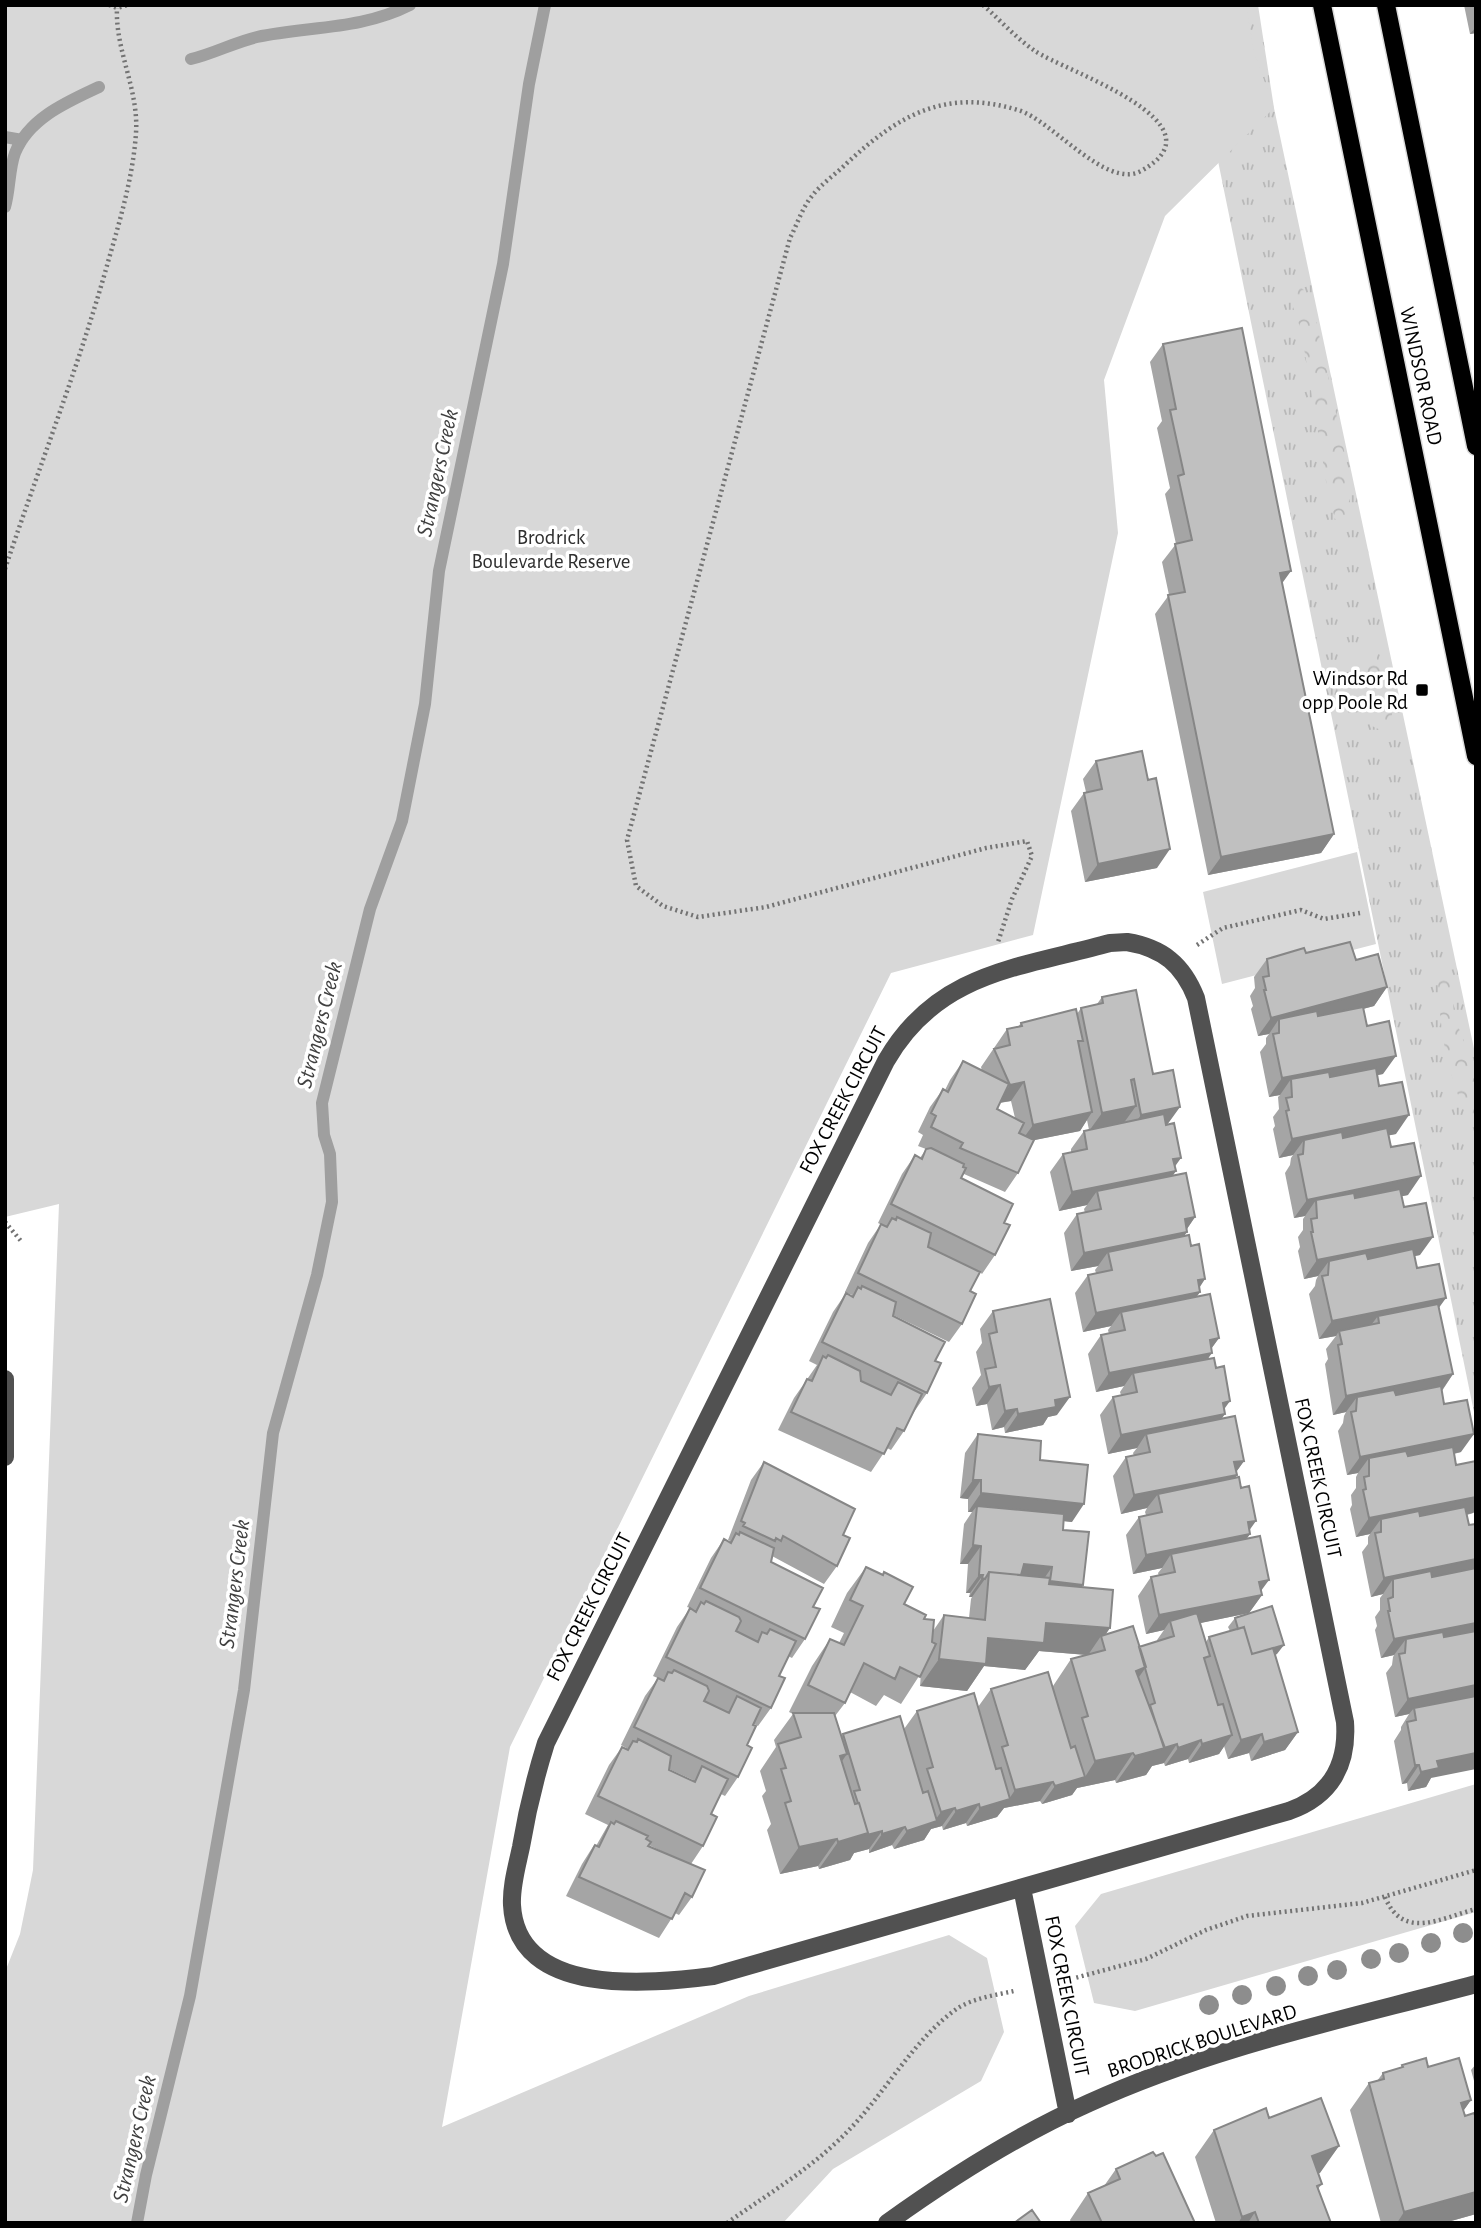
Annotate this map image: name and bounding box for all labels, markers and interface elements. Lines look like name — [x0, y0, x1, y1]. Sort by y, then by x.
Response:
street label: WINDSOR ROAD — [1396, 305, 1446, 447]
water label: Strangers Creek — [413, 407, 463, 539]
park label: Brodrick Boulevarde Reserve — [471, 527, 631, 572]
place label: Windsor Rd opp Poole Rd — [1302, 668, 1408, 713]
marker: Windsor Rd opp Poole Rd — [1414, 682, 1430, 698]
water label: Strangers Creek — [293, 959, 347, 1091]
street label: FOX CREEK CIRCUIT — [795, 1023, 891, 1177]
street label: FOX CREEK CIRCUIT — [1291, 1396, 1345, 1560]
water label: Strangers Creek — [216, 1518, 254, 1650]
street label: FOX CREEK CIRCUIT — [543, 1529, 635, 1685]
street label: FOX CREEK CIRCUIT — [1041, 1914, 1093, 2078]
street label: BRODRICK BOULEVARD — [1105, 2000, 1299, 2082]
water label: Strangers Creek — [109, 2073, 161, 2205]

